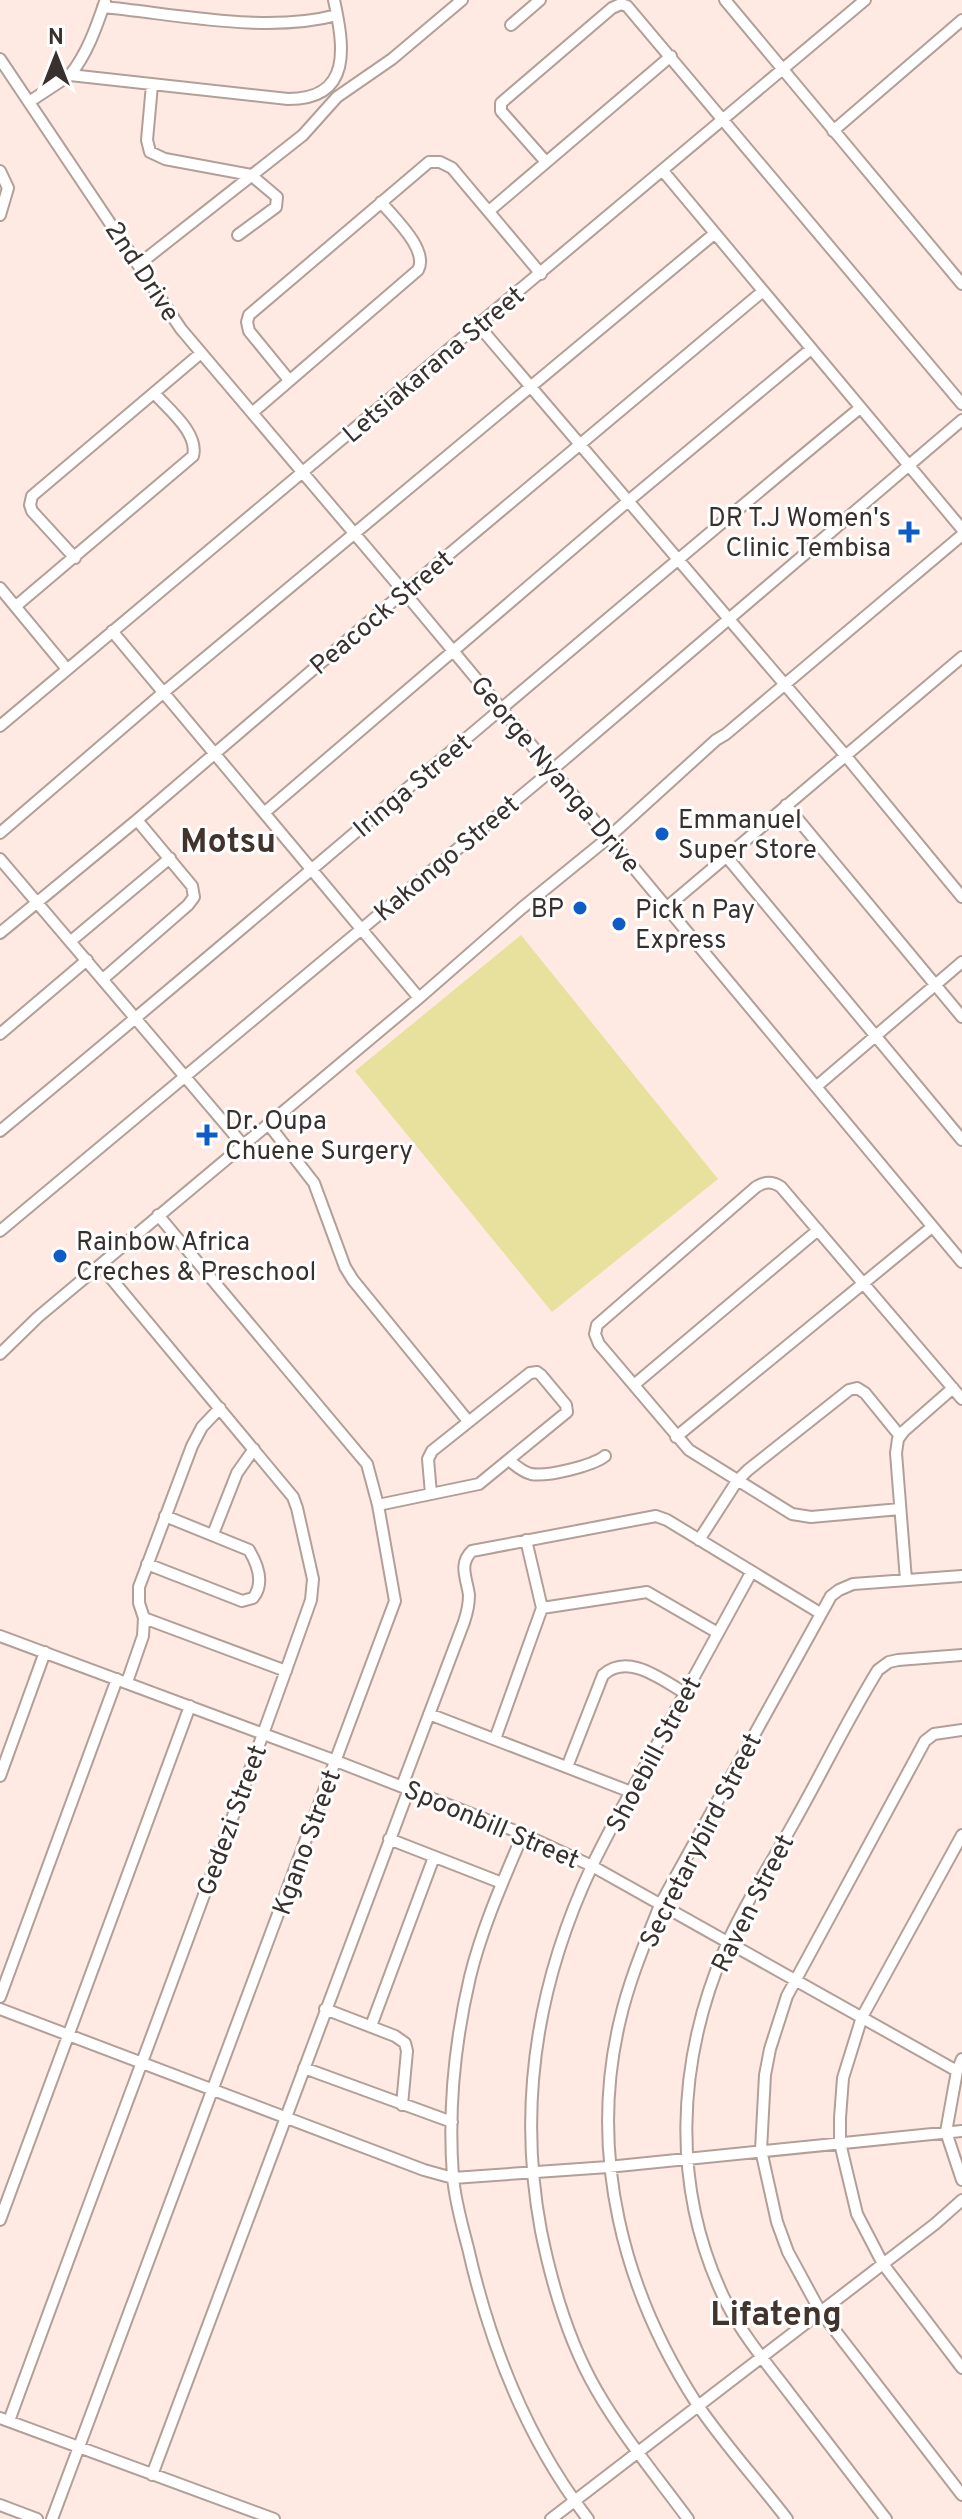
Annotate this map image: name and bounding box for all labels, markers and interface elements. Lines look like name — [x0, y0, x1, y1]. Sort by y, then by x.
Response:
north arrow — [16, 16, 96, 96]
text: N — [48, 25, 64, 52]
street label: 2nd Drive — [96, 216, 186, 329]
street label: Letsiakarana Street — [337, 280, 532, 452]
place label: DR T.J Women's Clinic Tembisa — [708, 503, 891, 566]
marker: DR T.J Women's Clinic Tembisa — [898, 521, 920, 543]
street label: Peacock Street — [304, 544, 461, 683]
street label: George Nyanga Drive — [462, 670, 646, 881]
street label: Iringa Street — [347, 728, 480, 846]
street label: Kakongo Street — [368, 790, 527, 930]
place label: Emmanuel Super Store — [678, 805, 817, 868]
district label: Motsu — [180, 822, 276, 865]
marker: Emmanuel Super Store — [653, 825, 671, 843]
place label: BP — [531, 894, 564, 927]
place label: Pick n Pay Express — [635, 895, 755, 958]
marker: BP — [571, 899, 589, 917]
marker: Pick n Pay Express — [610, 915, 628, 933]
place label: Dr. Oupa Chuene Surgery — [225, 1106, 413, 1169]
marker: Dr. Oupa Chuene Surgery — [196, 1124, 218, 1146]
place label: Rainbow Africa Creches & Preschool — [76, 1227, 316, 1290]
marker: Rainbow Africa Creches & Preschool — [51, 1247, 69, 1265]
street label: Shoebill Street — [600, 1671, 710, 1839]
street label: Secretarybird Street — [634, 1728, 771, 1954]
street label: Gedezi Street — [191, 1741, 276, 1901]
street label: Kgano Street — [267, 1766, 350, 1920]
street label: Spoonbill Street — [398, 1775, 584, 1878]
street label: Raven Street — [705, 1830, 803, 1979]
district label: Lifateng — [710, 2295, 842, 2338]

